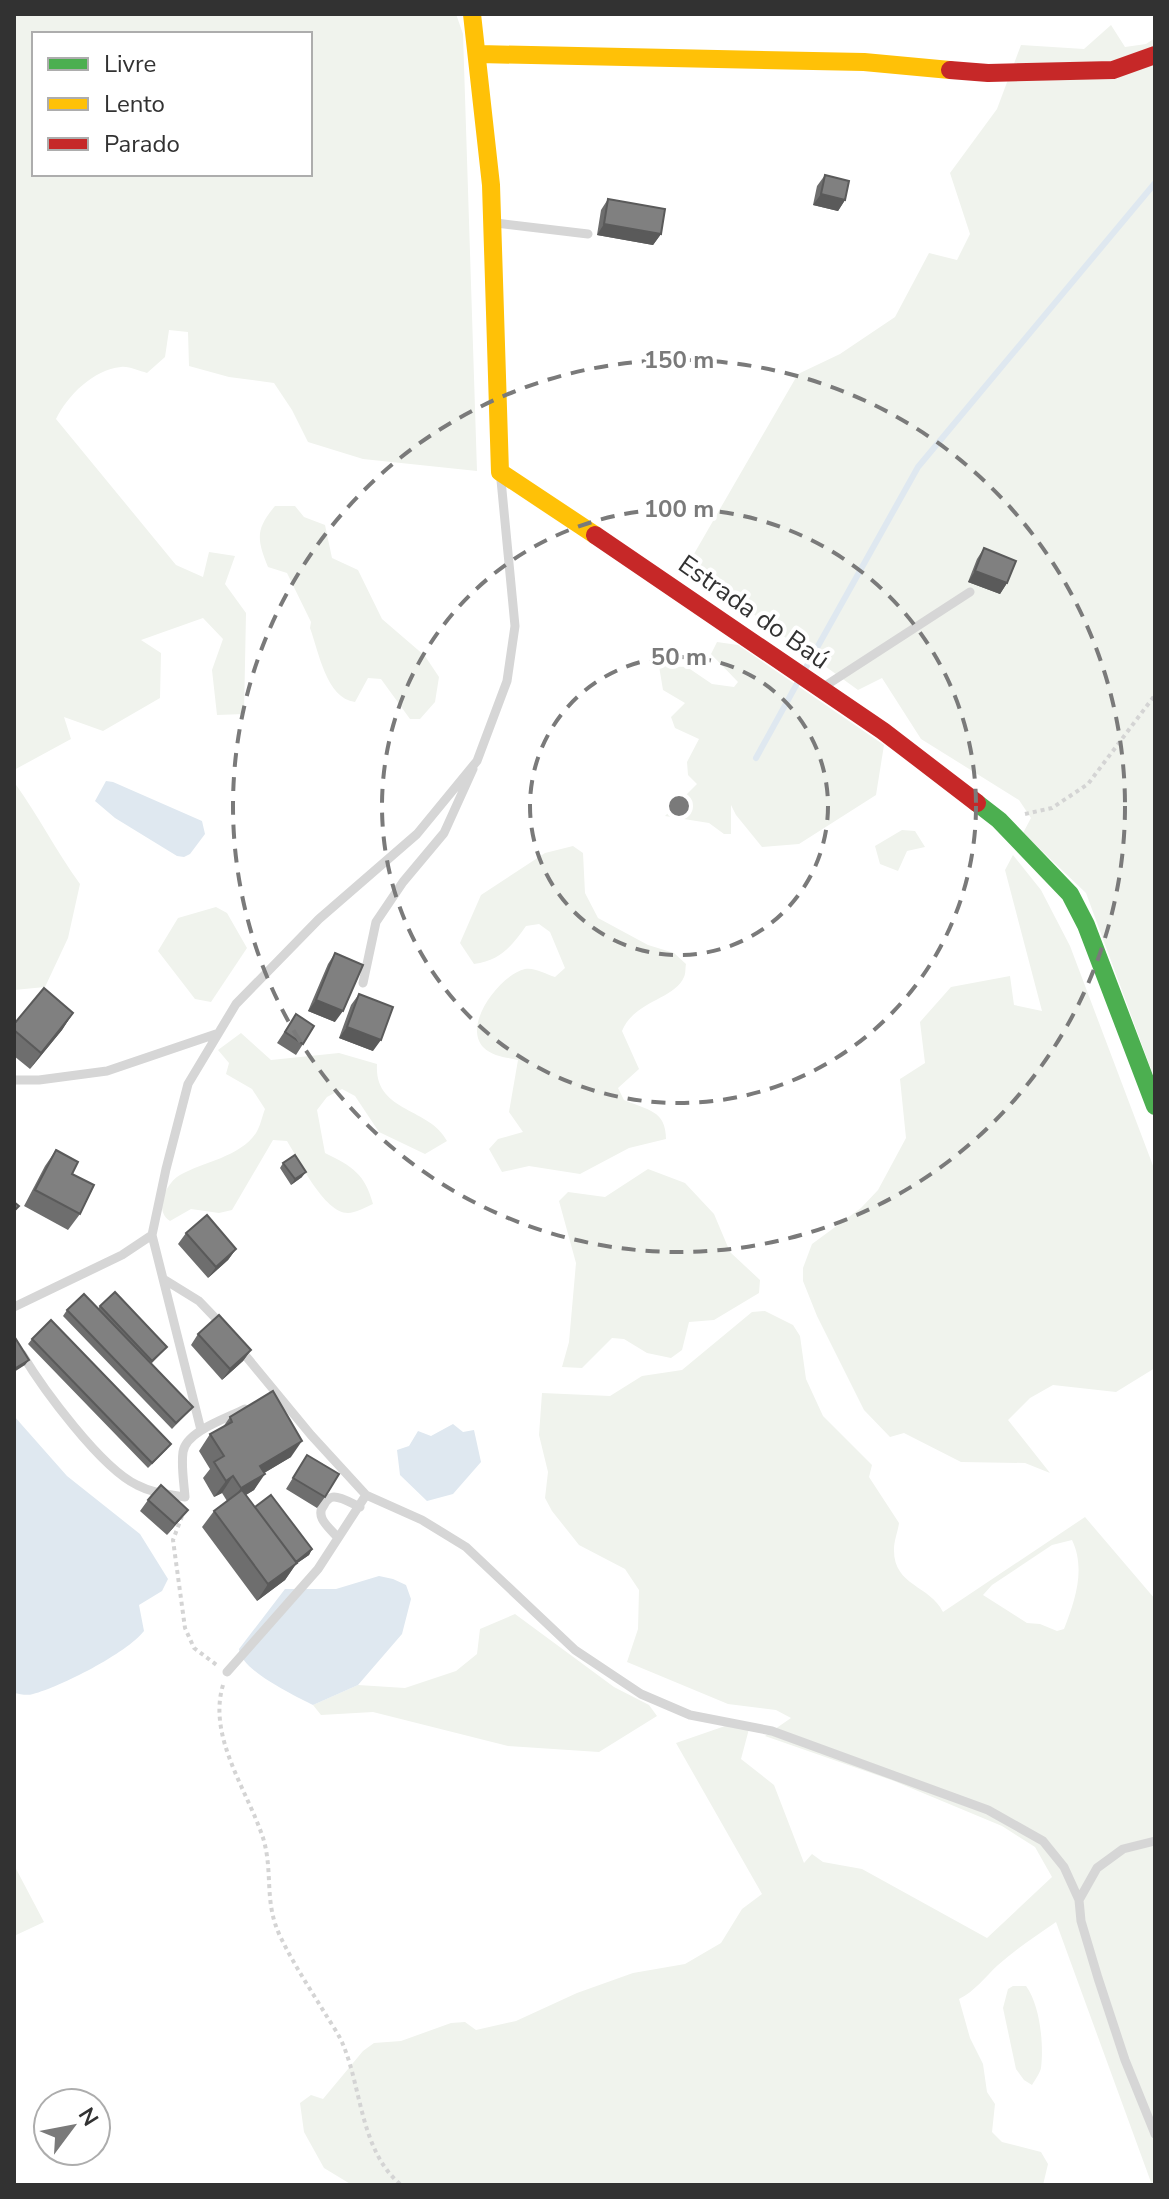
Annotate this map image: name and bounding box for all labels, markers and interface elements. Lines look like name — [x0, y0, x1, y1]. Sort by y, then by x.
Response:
legend — [32, 32, 312, 176]
text: Livre — [104, 48, 156, 80]
text: Lento — [104, 88, 165, 120]
text: Parado — [104, 128, 180, 160]
text: 150 m — [644, 344, 714, 376]
text: 100 m — [644, 493, 714, 525]
street label: Estrada do Baú — [671, 547, 837, 677]
text: 50 m — [651, 641, 707, 673]
centre of rings — [665, 792, 693, 820]
north arrow — [32, 2087, 112, 2167]
text: N — [71, 2102, 105, 2132]

